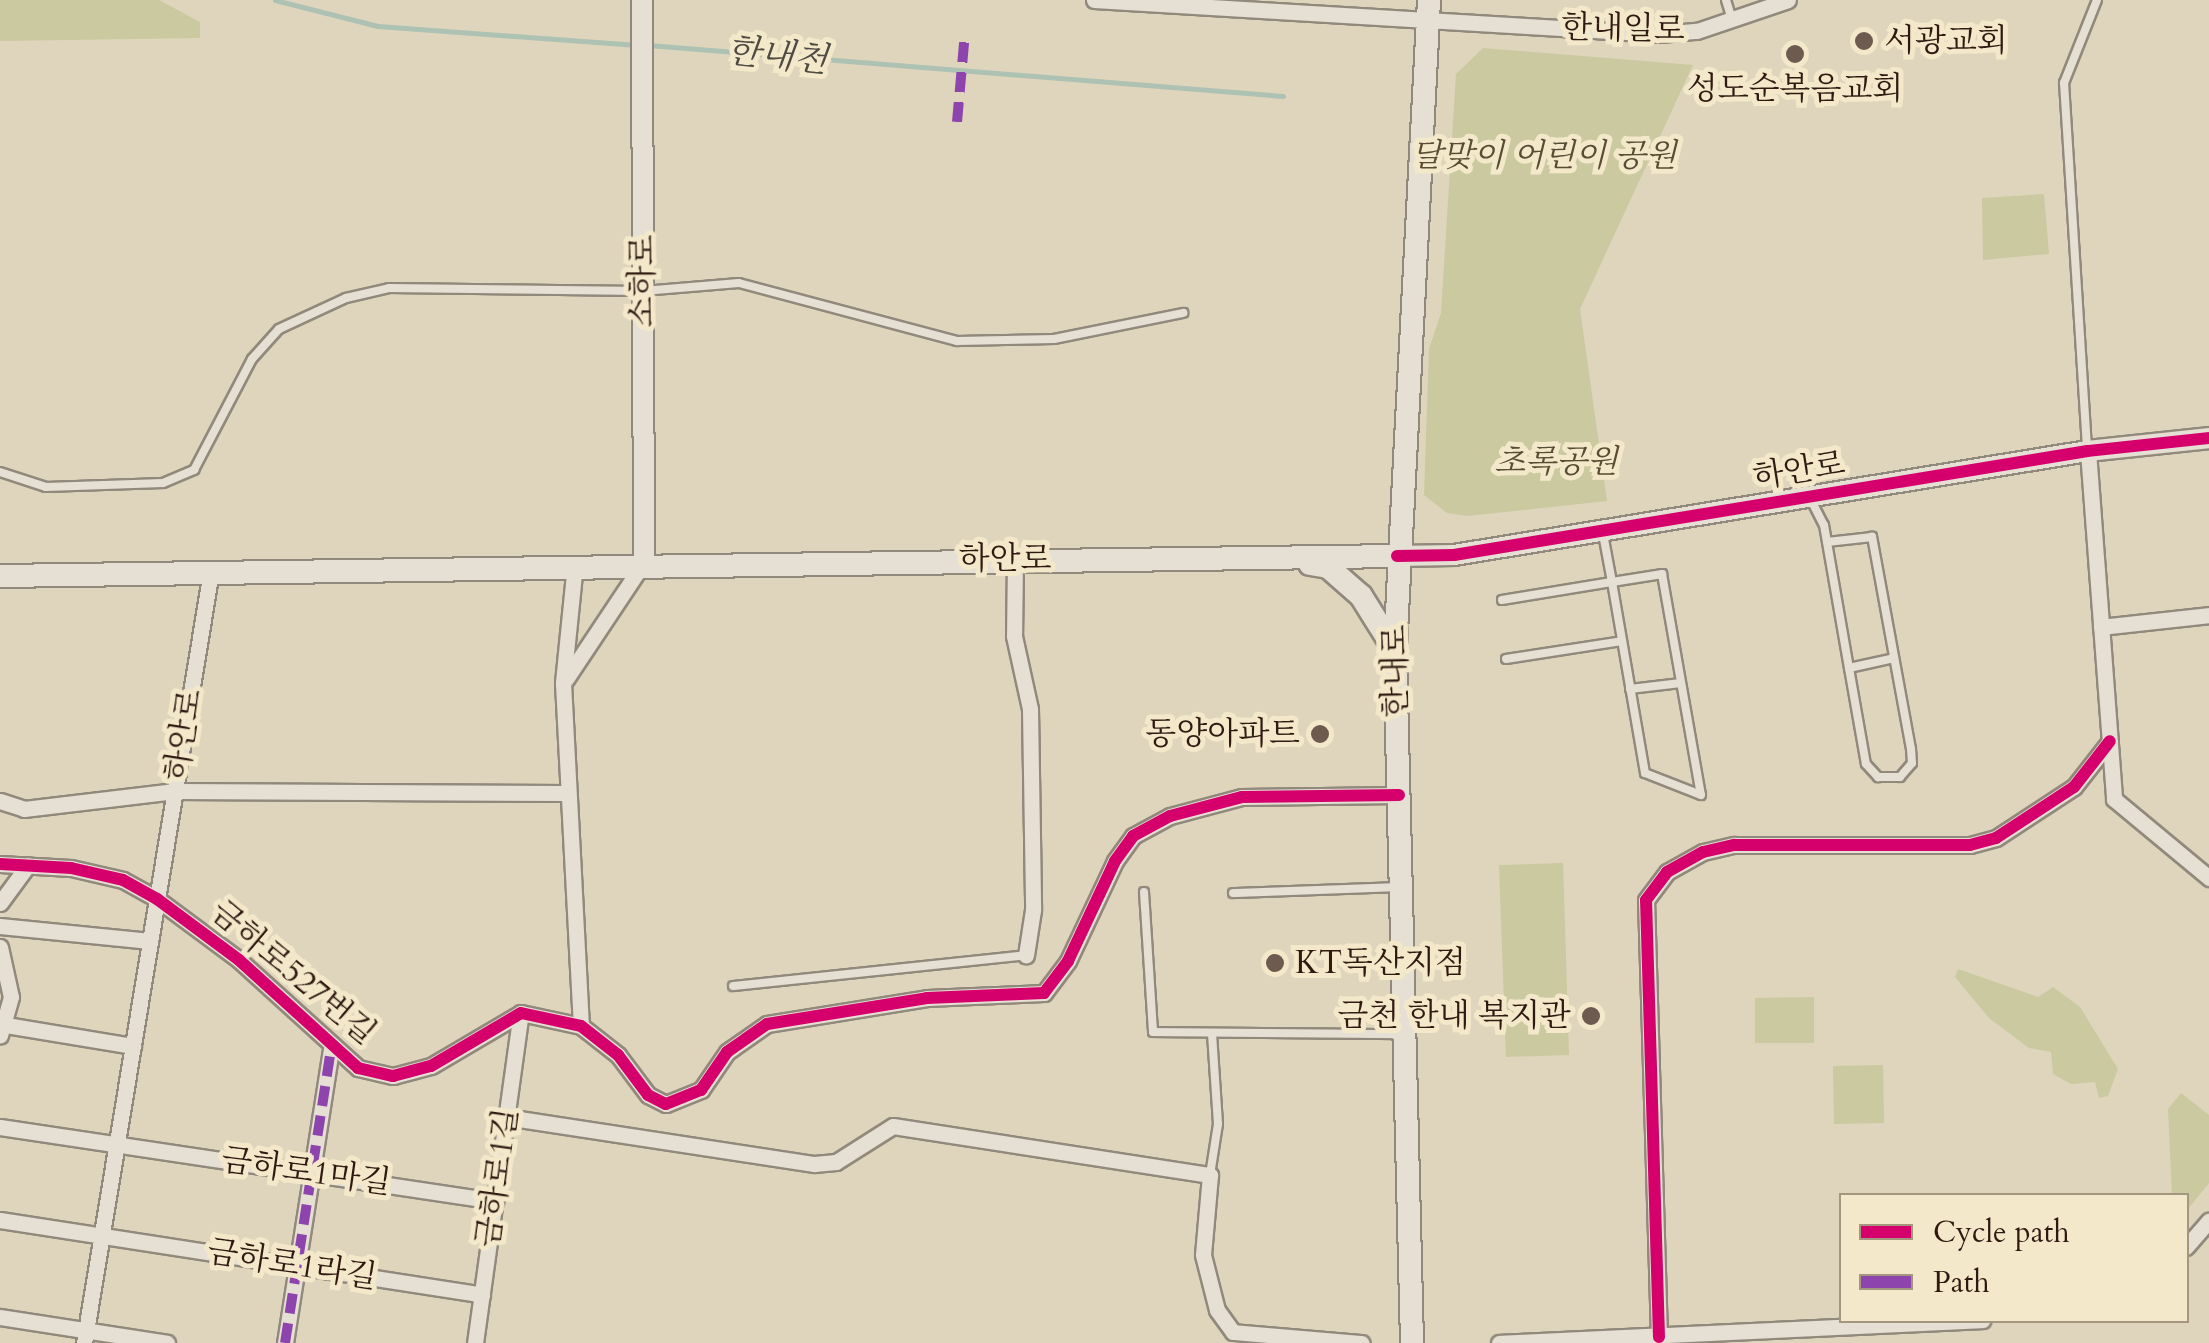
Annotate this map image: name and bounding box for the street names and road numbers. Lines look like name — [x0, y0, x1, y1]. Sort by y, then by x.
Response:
street label: 한내일로 — [1561, 9, 1685, 49]
street label: 소하로 — [624, 235, 662, 327]
street label: 하안로 — [1750, 445, 1848, 497]
street label: 하안로 — [959, 540, 1051, 578]
street label: 한내로 — [1376, 624, 1416, 718]
street label: 하안로 — [158, 686, 210, 784]
street label: 금하로527번길 — [203, 893, 383, 1053]
street label: 금하로1길 — [469, 1106, 527, 1250]
street label: 금하로1마길 — [219, 1141, 393, 1203]
street label: 금하로1라길 — [205, 1233, 379, 1297]

